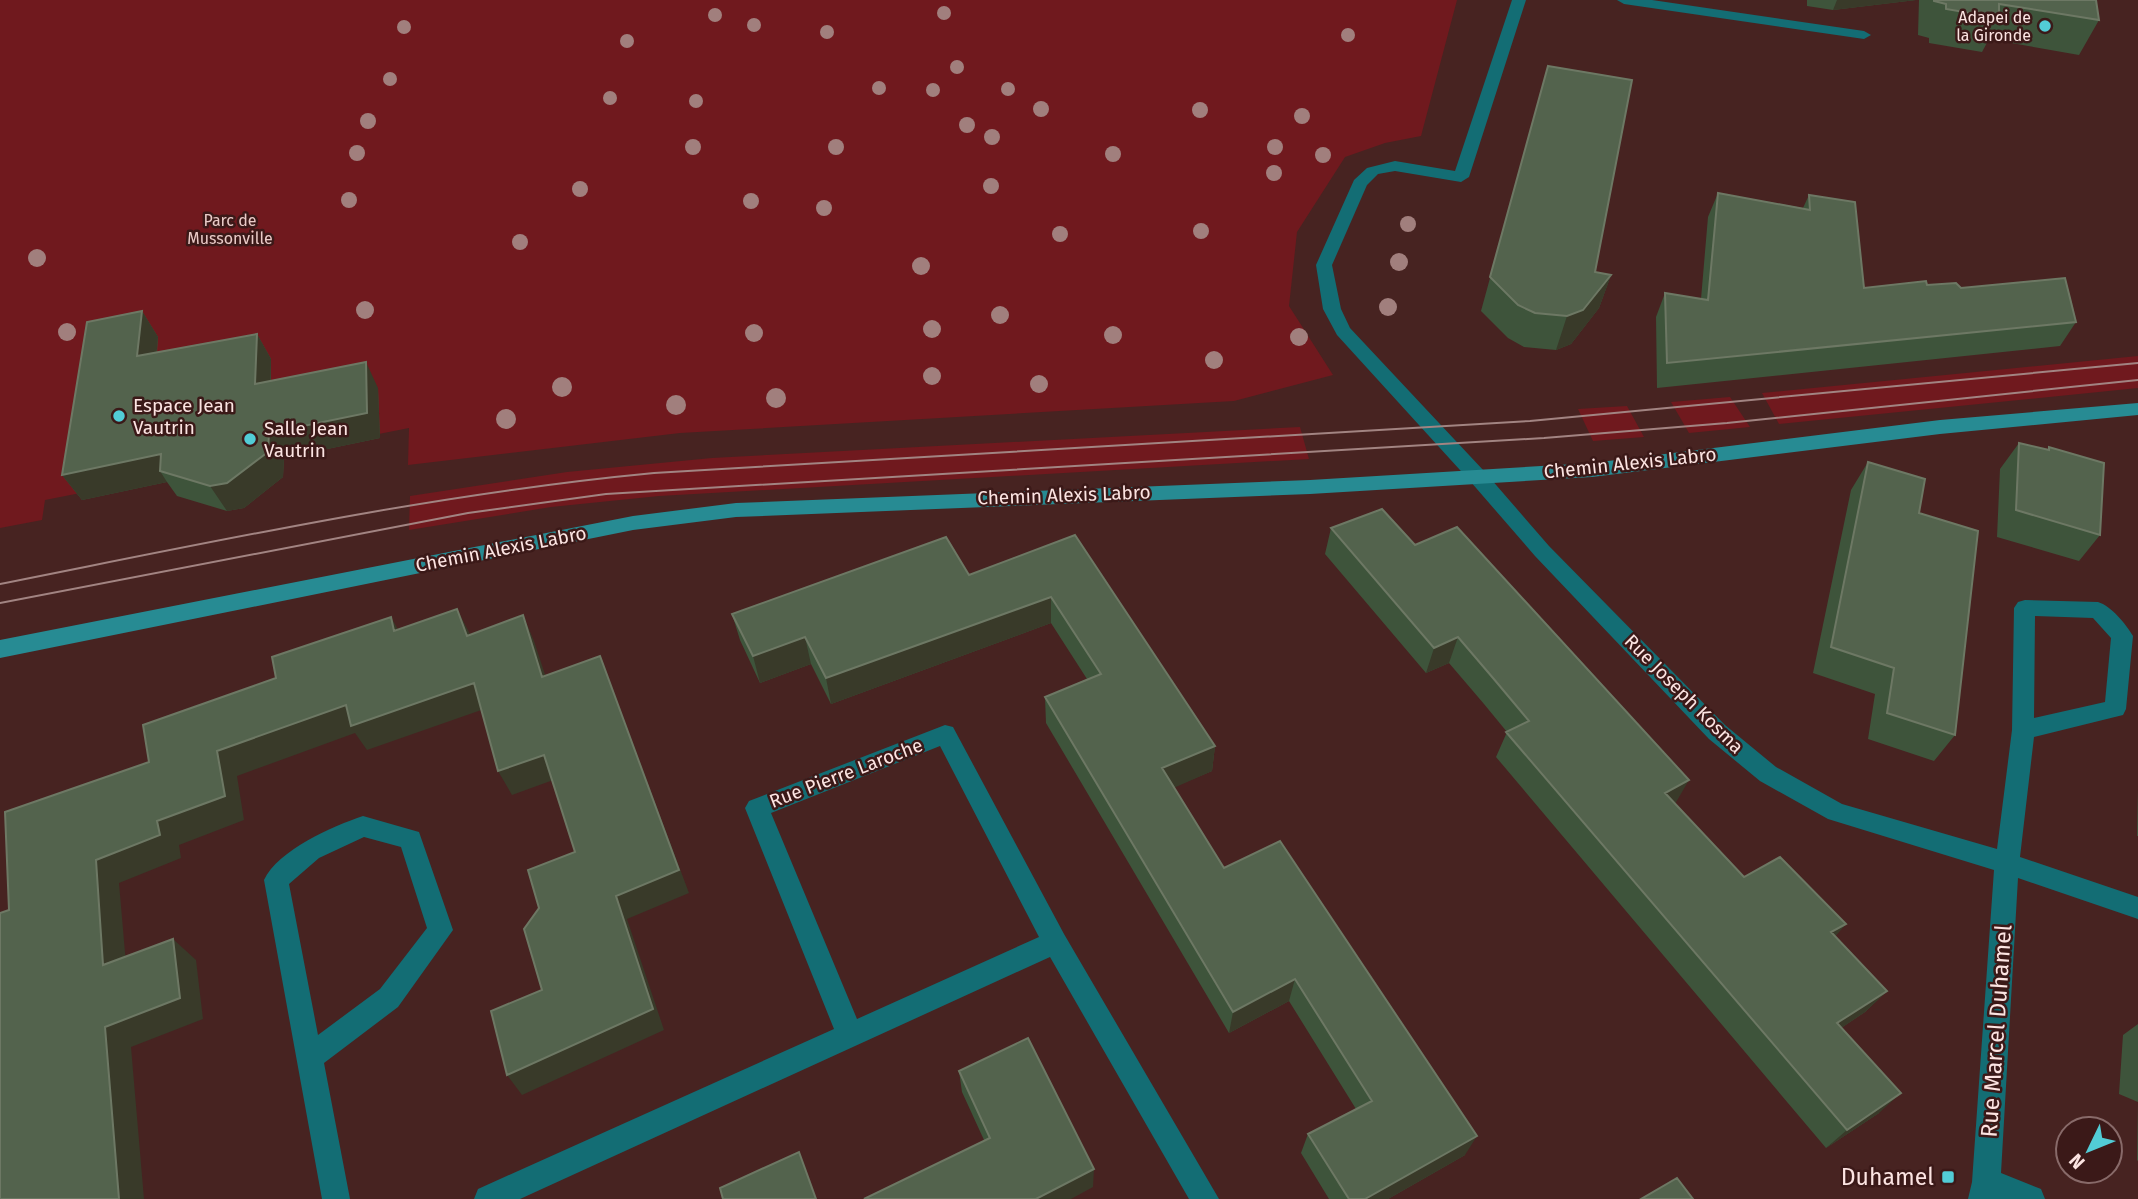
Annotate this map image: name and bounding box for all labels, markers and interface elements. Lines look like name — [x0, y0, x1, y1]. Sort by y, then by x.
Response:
place label: Adapei de la Gironde — [1956, 8, 2031, 45]
marker: Adapei de la Gironde — [2037, 18, 2053, 34]
park label: Parc de Mussonville — [187, 211, 273, 248]
place label: Espace Jean Vautrin — [133, 394, 235, 439]
marker: Espace Jean Vautrin — [111, 408, 127, 424]
place label: Salle Jean Vautrin — [264, 417, 348, 462]
marker: Salle Jean Vautrin — [242, 431, 258, 447]
street label: Chemin Alexis Labro — [1543, 442, 1717, 484]
street label: Chemin Alexis Labro — [977, 480, 1151, 510]
street label: Chemin Alexis Labro — [414, 521, 588, 577]
street label: Rue Joseph Kosma — [1620, 630, 1748, 758]
street label: Rue Pierre Laroche — [766, 733, 926, 813]
street label: Rue Marcel Duhamel — [1975, 923, 2017, 1139]
north arrow — [2054, 1115, 2124, 1185]
text: N — [2064, 1149, 2090, 1174]
place label: Duhamel — [1841, 1163, 1934, 1191]
marker: Duhamel — [1940, 1169, 1956, 1185]

